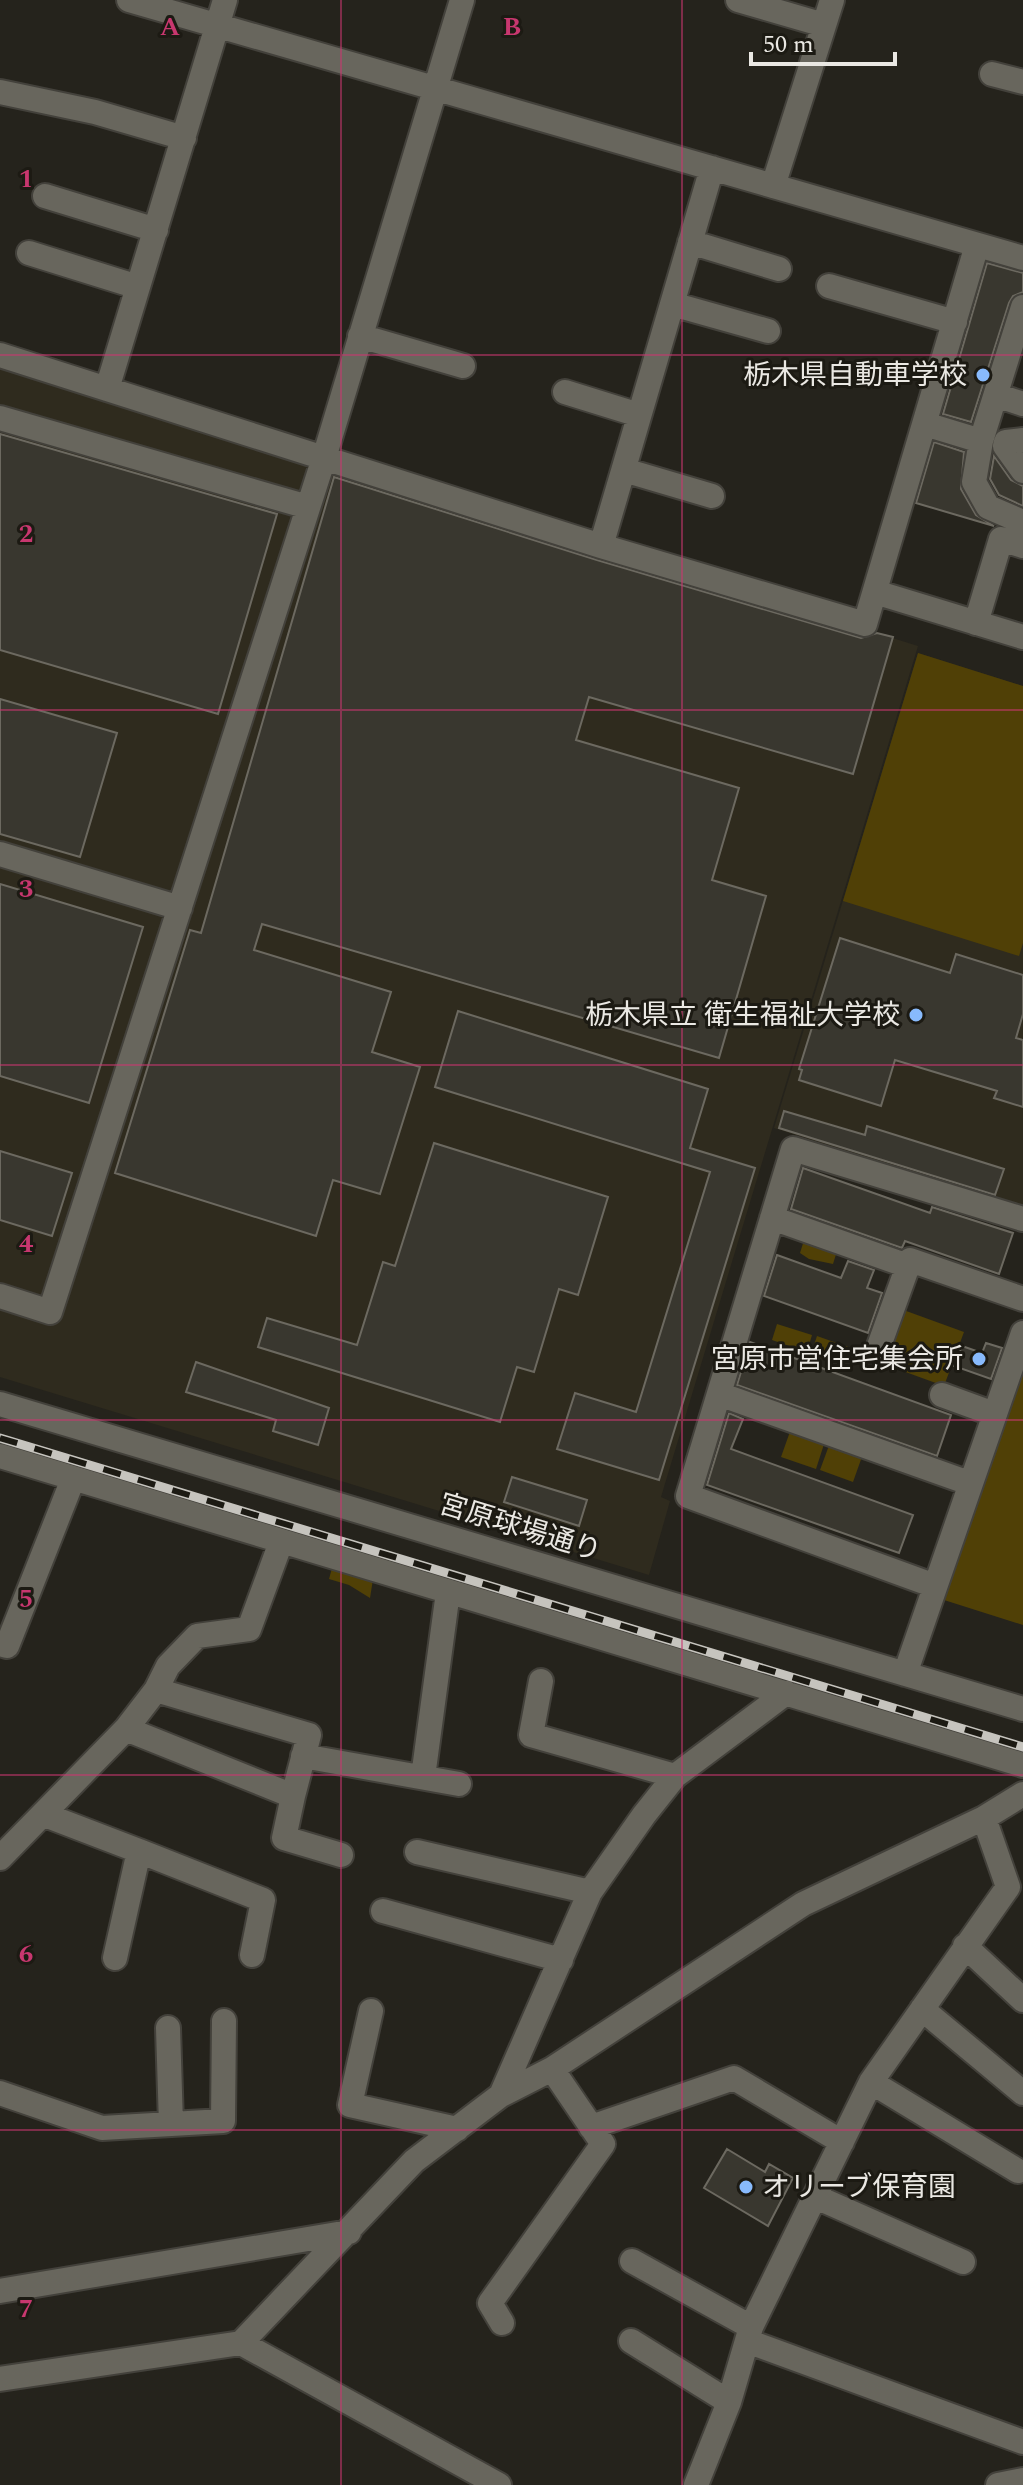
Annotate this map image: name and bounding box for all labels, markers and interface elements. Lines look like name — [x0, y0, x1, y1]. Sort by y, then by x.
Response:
text: A — [160, 7, 180, 47]
text: B — [503, 7, 521, 47]
scale bar — [751, 16, 895, 66]
text: 50 m — [763, 27, 814, 63]
text: 1 — [19, 159, 33, 199]
place label: 栃木県自動車学校 — [743, 354, 967, 397]
marker: 栃木県自動車学校 — [974, 366, 992, 384]
text: 2 — [19, 514, 33, 554]
text: 3 — [19, 869, 33, 909]
place label: 栃木県立 衛生福祉大学校 — [585, 994, 900, 1037]
marker: 栃木県立 衛生福祉大学校 — [907, 1006, 925, 1024]
text: 4 — [19, 1224, 34, 1264]
place label: 宮原市営住宅集会所 — [711, 1338, 963, 1381]
marker: 宮原市営住宅集会所 — [970, 1350, 988, 1368]
street label: 宮原球場通り — [433, 1483, 607, 1573]
text: 5 — [19, 1579, 33, 1619]
text: 6 — [19, 1934, 33, 1974]
place label: オリーブ保育園 — [762, 2166, 956, 2209]
marker: オリーブ保育園 — [737, 2178, 755, 2196]
text: 7 — [19, 2289, 33, 2329]

